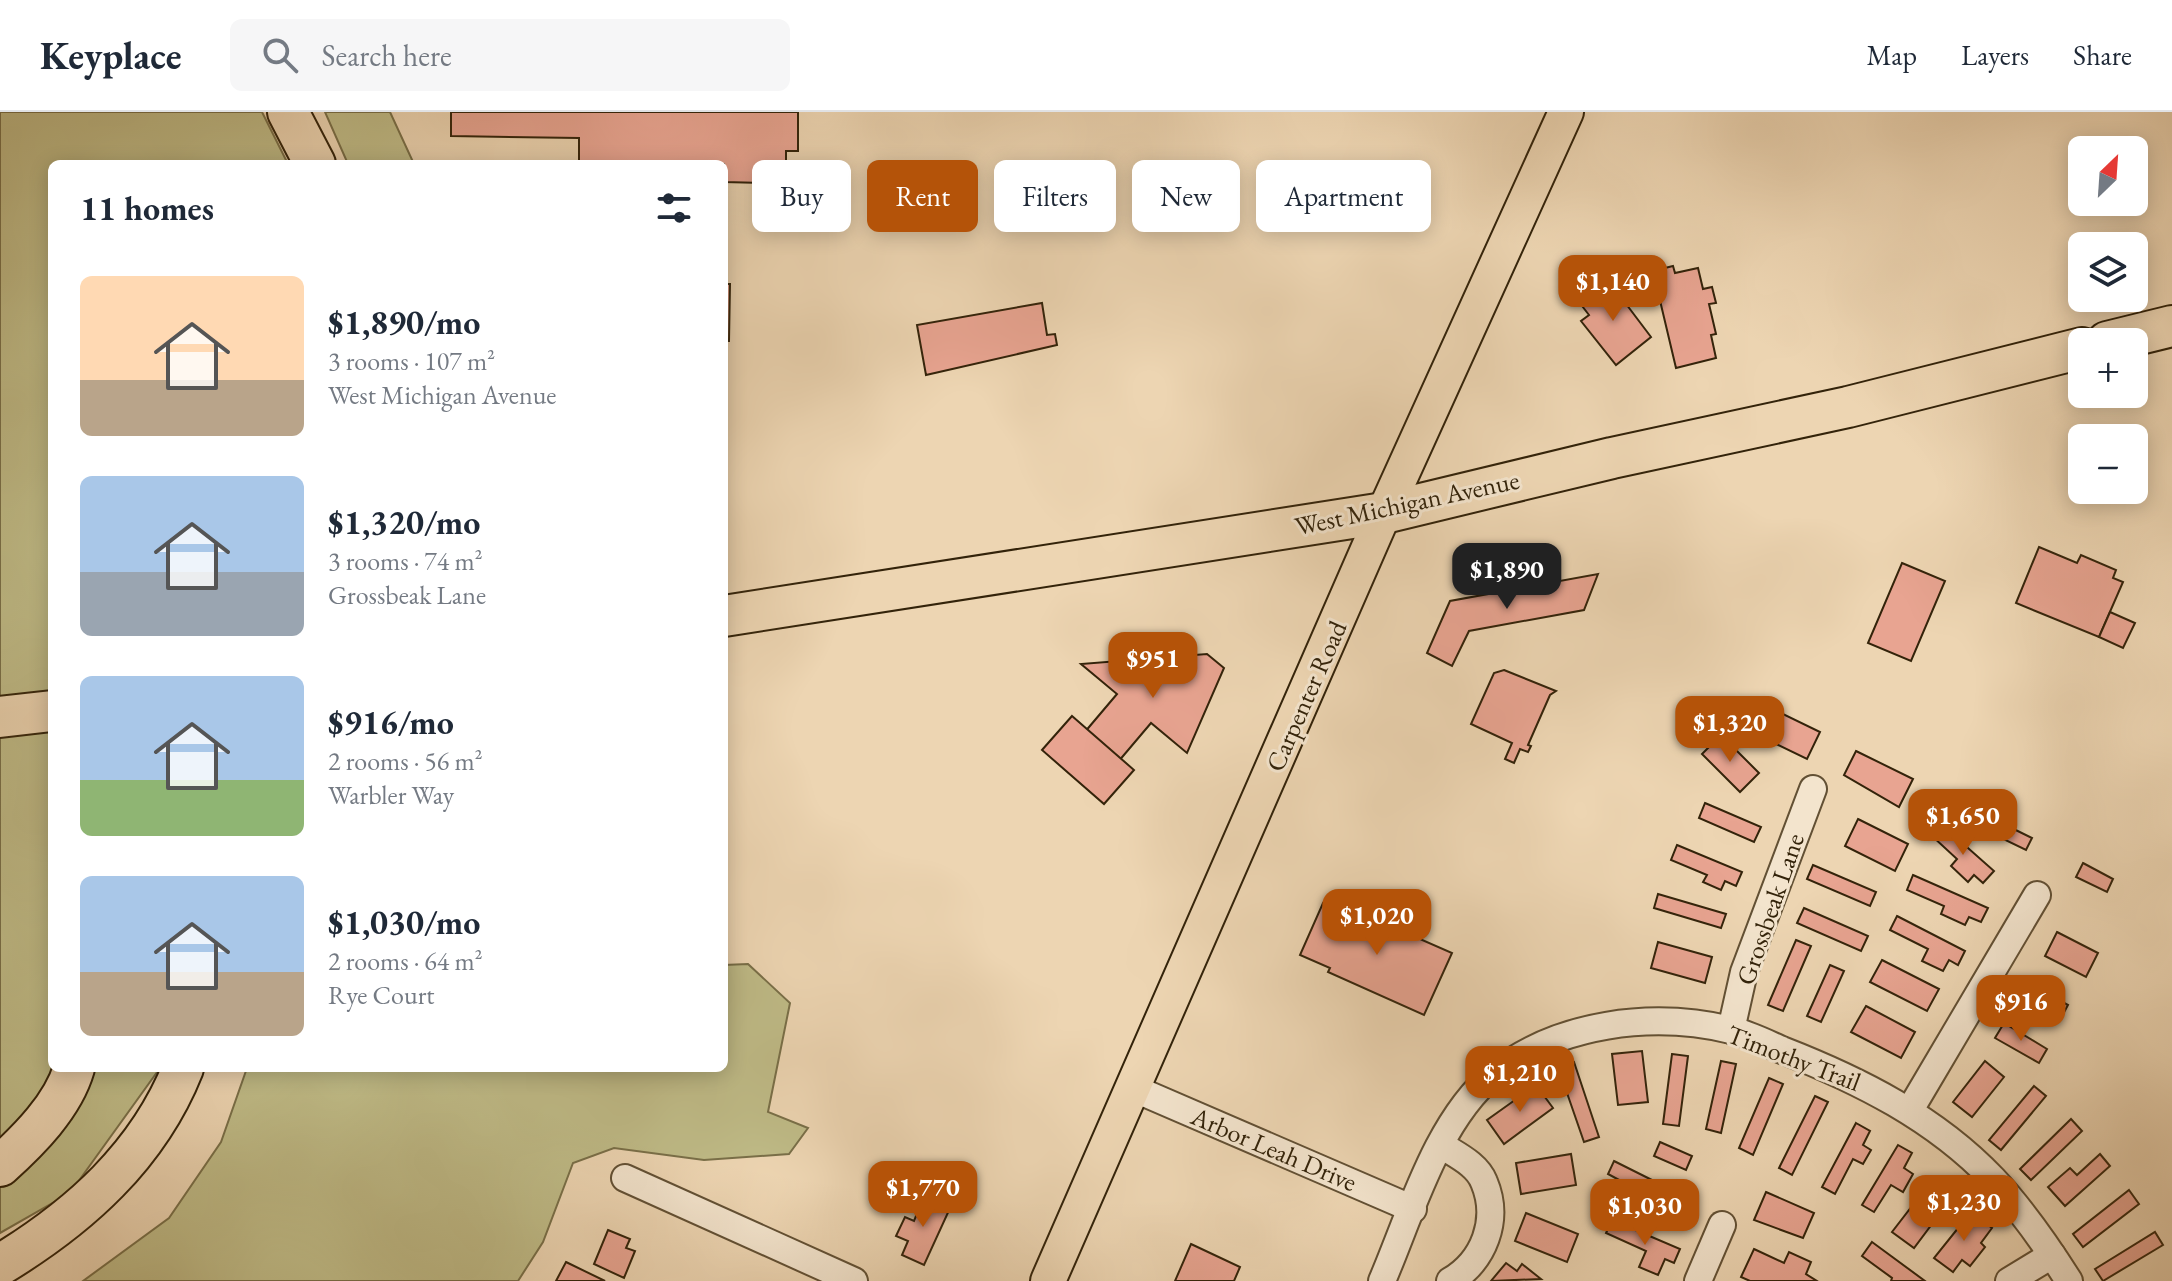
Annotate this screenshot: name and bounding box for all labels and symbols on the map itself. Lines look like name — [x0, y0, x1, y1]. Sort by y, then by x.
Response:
north arrow — [2068, 136, 2148, 216]
pin: $1,140 — [1548, 255, 1678, 323]
street label: West Michigan Avenue — [1292, 463, 1522, 543]
pin: $1,890 — [1442, 543, 1572, 611]
street label: Carpenter Road — [1258, 615, 1355, 777]
pin: $951 — [1106, 632, 1200, 700]
pin: $1,320 — [1665, 696, 1795, 764]
pin: $1,650 — [1898, 789, 2028, 857]
street label: Grossbeak Lane — [1728, 829, 1812, 989]
pin: $1,020 — [1312, 889, 1442, 957]
pin: $916 — [1974, 975, 2068, 1043]
street label: Timothy Trail — [1722, 1017, 1866, 1099]
pin: $1,210 — [1455, 1046, 1585, 1114]
street label: Arbor Leah Drive — [1185, 1098, 1362, 1199]
pin: $1,770 — [858, 1161, 988, 1229]
pin: $1,230 — [1899, 1175, 2029, 1243]
pin: $1,030 — [1580, 1179, 1710, 1247]

